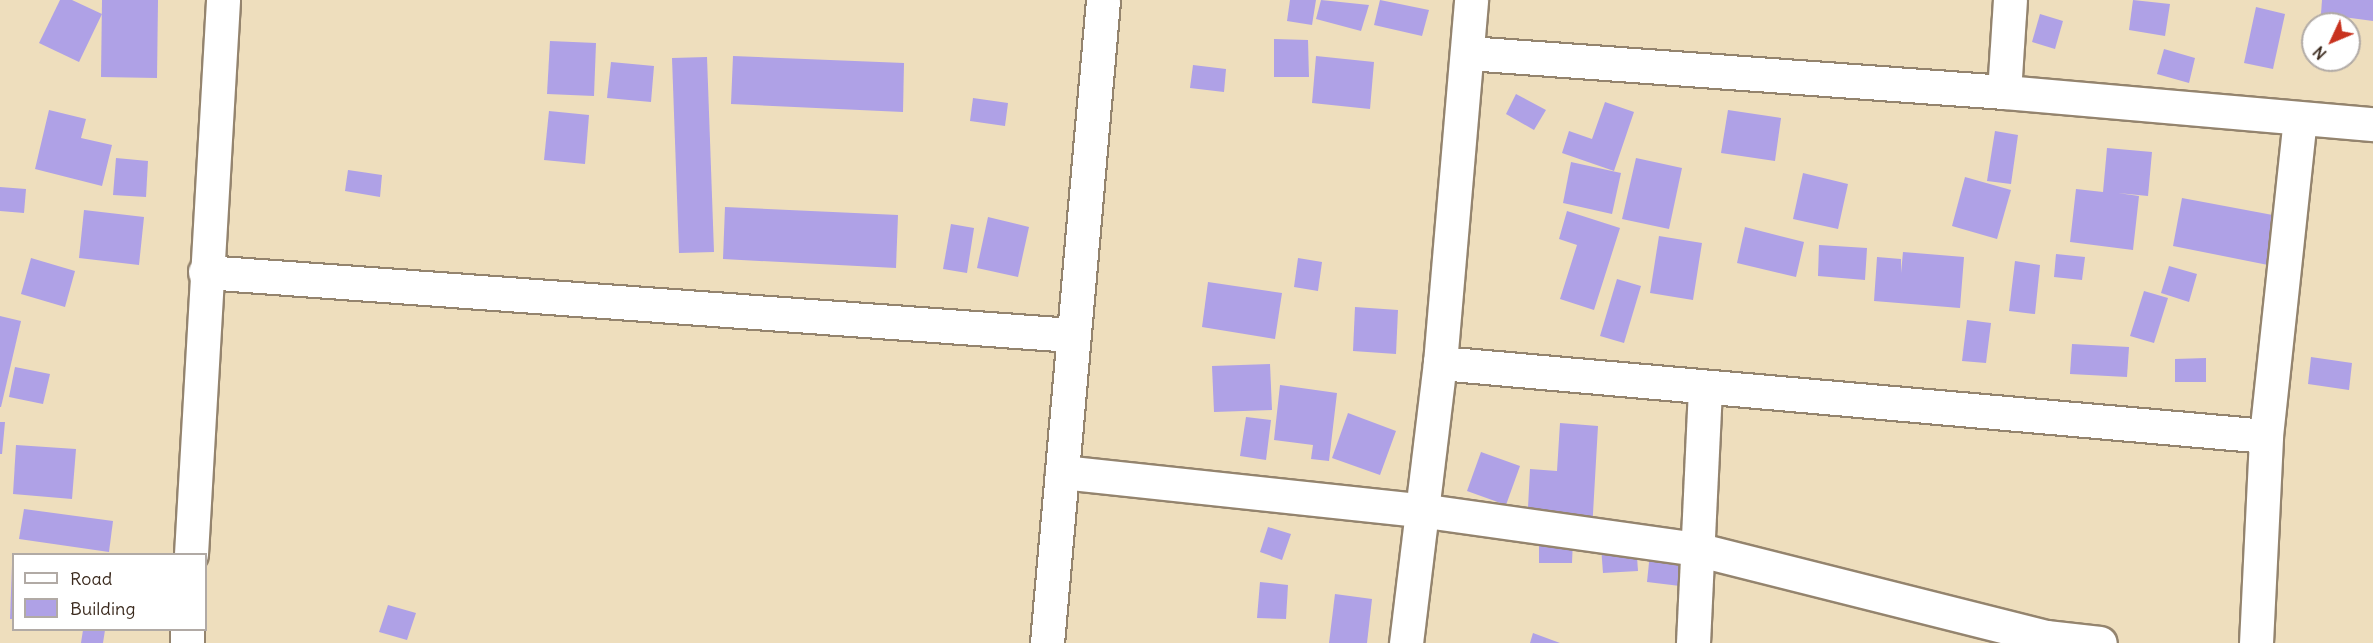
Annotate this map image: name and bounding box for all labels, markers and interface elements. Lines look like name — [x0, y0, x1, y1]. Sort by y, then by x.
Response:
north arrow — [2301, 12, 2361, 72]
text: N — [2308, 42, 2331, 64]
legend — [12, 553, 207, 631]
text: Road — [70, 567, 112, 590]
text: Building — [70, 597, 135, 620]

